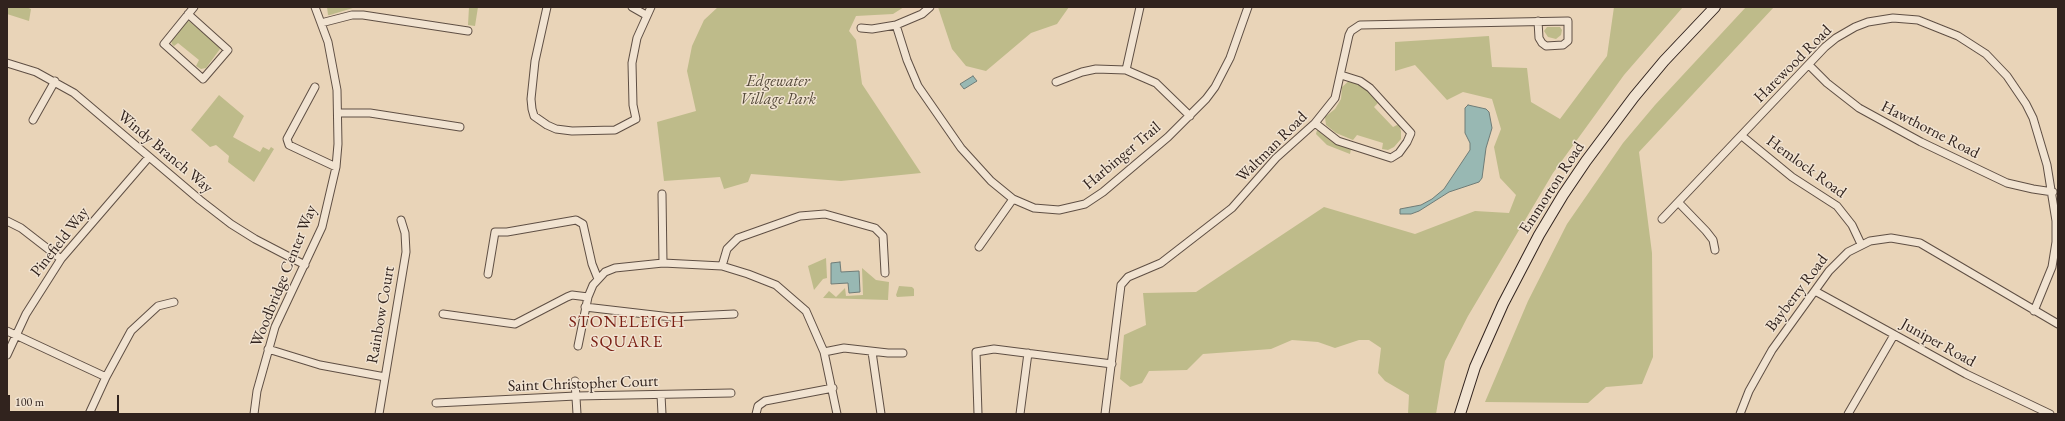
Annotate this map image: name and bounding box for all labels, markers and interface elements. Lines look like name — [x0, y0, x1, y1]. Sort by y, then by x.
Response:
street label: Harewood Road — [1750, 21, 1836, 107]
park label: Edgewater Village Park — [740, 72, 816, 110]
street label: Hawthorne Road — [1878, 97, 1982, 163]
street label: Windy Branch Way — [113, 106, 217, 198]
street label: Waltman Road — [1233, 108, 1311, 186]
street label: Harbinger Trail — [1079, 118, 1165, 194]
street label: Hemlock Road — [1762, 132, 1850, 202]
street label: Emmorton Road — [1515, 139, 1589, 237]
street label: Woodbridge Center Way — [247, 202, 321, 350]
street label: Pinefield Way — [27, 203, 93, 281]
street label: Bayberry Road — [1762, 251, 1832, 335]
street label: Rainbow Court — [363, 265, 399, 365]
district label: STONELEIGH SQUARE — [569, 312, 685, 352]
street label: Juniper Road — [1897, 315, 1979, 371]
street label: Saint Christopher Court — [507, 372, 659, 396]
scale bar — [10, 387, 121, 413]
text: 100 m — [15, 394, 44, 410]

